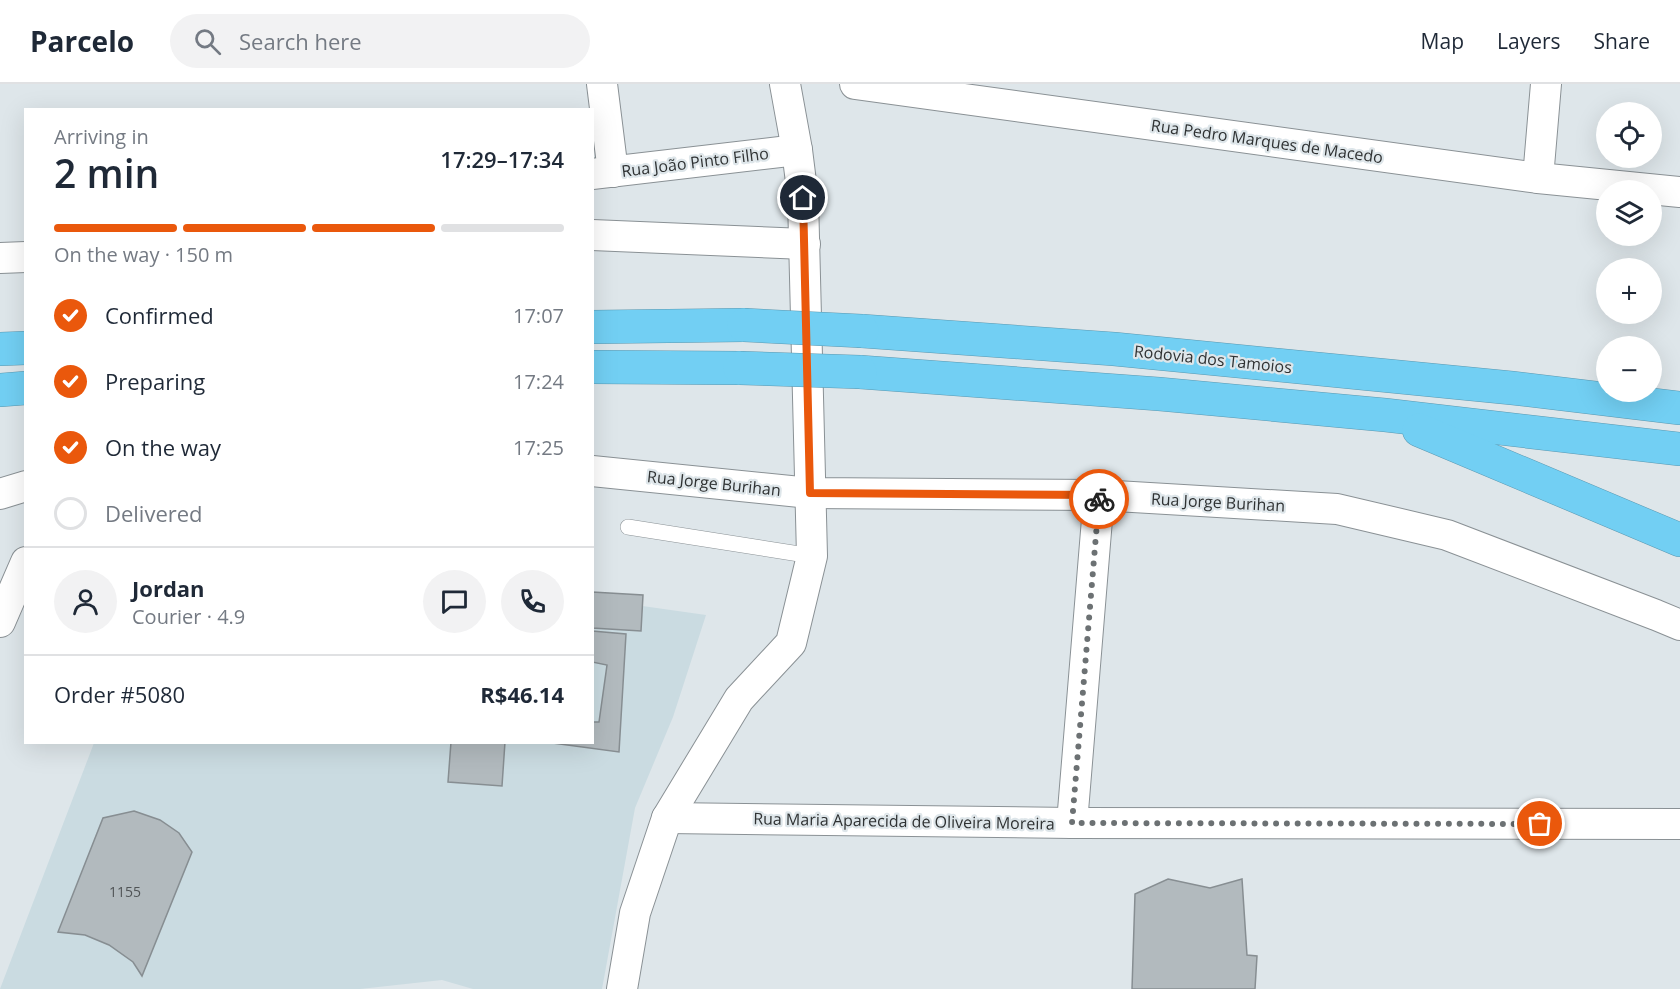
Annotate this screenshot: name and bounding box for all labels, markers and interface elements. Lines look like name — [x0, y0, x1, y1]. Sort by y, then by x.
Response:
search box — [170, 14, 590, 68]
text: Parcelo — [30, 22, 134, 60]
icon: search — [191, 25, 224, 58]
text: Search here — [239, 26, 362, 56]
text: Map — [1421, 27, 1464, 55]
text: Layers — [1497, 27, 1561, 55]
text: Share — [1594, 27, 1650, 55]
map controls — [1596, 102, 1662, 402]
button: locate — [1596, 102, 1662, 168]
street label: Rua Pedro Marques de Macedo — [1150, 114, 1384, 168]
text: Arriving in — [54, 123, 149, 150]
street label: Rua João Pinto Filho — [620, 142, 770, 182]
text: 17:29–17:34 — [440, 144, 564, 174]
text: 2 min — [54, 146, 159, 199]
pin — [777, 172, 828, 223]
button: layers — [1596, 180, 1662, 246]
icon: home — [786, 181, 819, 214]
text: On the way · 150 m — [54, 241, 233, 268]
button: + — [1596, 258, 1662, 324]
icon: check — [54, 299, 87, 332]
text: Confirmed — [105, 300, 214, 330]
text: 17:07 — [513, 302, 564, 329]
button: − — [1596, 336, 1662, 402]
street label: Rodovia dos Tamoios — [1133, 340, 1293, 378]
icon: check — [54, 365, 87, 398]
text: Preparing — [105, 366, 205, 396]
text: 17:24 — [513, 368, 564, 395]
icon: check — [54, 431, 87, 464]
text: On the way — [105, 432, 221, 462]
text: 17:25 — [513, 434, 564, 461]
street label: Rua Jorge Burihan — [646, 465, 782, 501]
courier — [1069, 469, 1129, 529]
icon: bike — [1083, 483, 1116, 516]
street label: Rua Jorge Burihan — [1150, 488, 1286, 516]
text: Delivered — [105, 498, 203, 528]
button: person — [54, 570, 117, 633]
button: chat — [423, 570, 486, 633]
button: phone — [501, 570, 564, 633]
text: Jordan — [132, 573, 205, 603]
text: Courier · 4.9 — [132, 603, 245, 630]
text: Order #5080 — [54, 679, 185, 709]
text: R$46.14 — [480, 679, 564, 709]
pin — [1514, 798, 1565, 849]
street label: Rua Maria Aparecida de Oliveira Moreira — [753, 807, 1055, 835]
icon: bag — [1523, 807, 1556, 840]
house number: 1155 — [109, 882, 141, 901]

